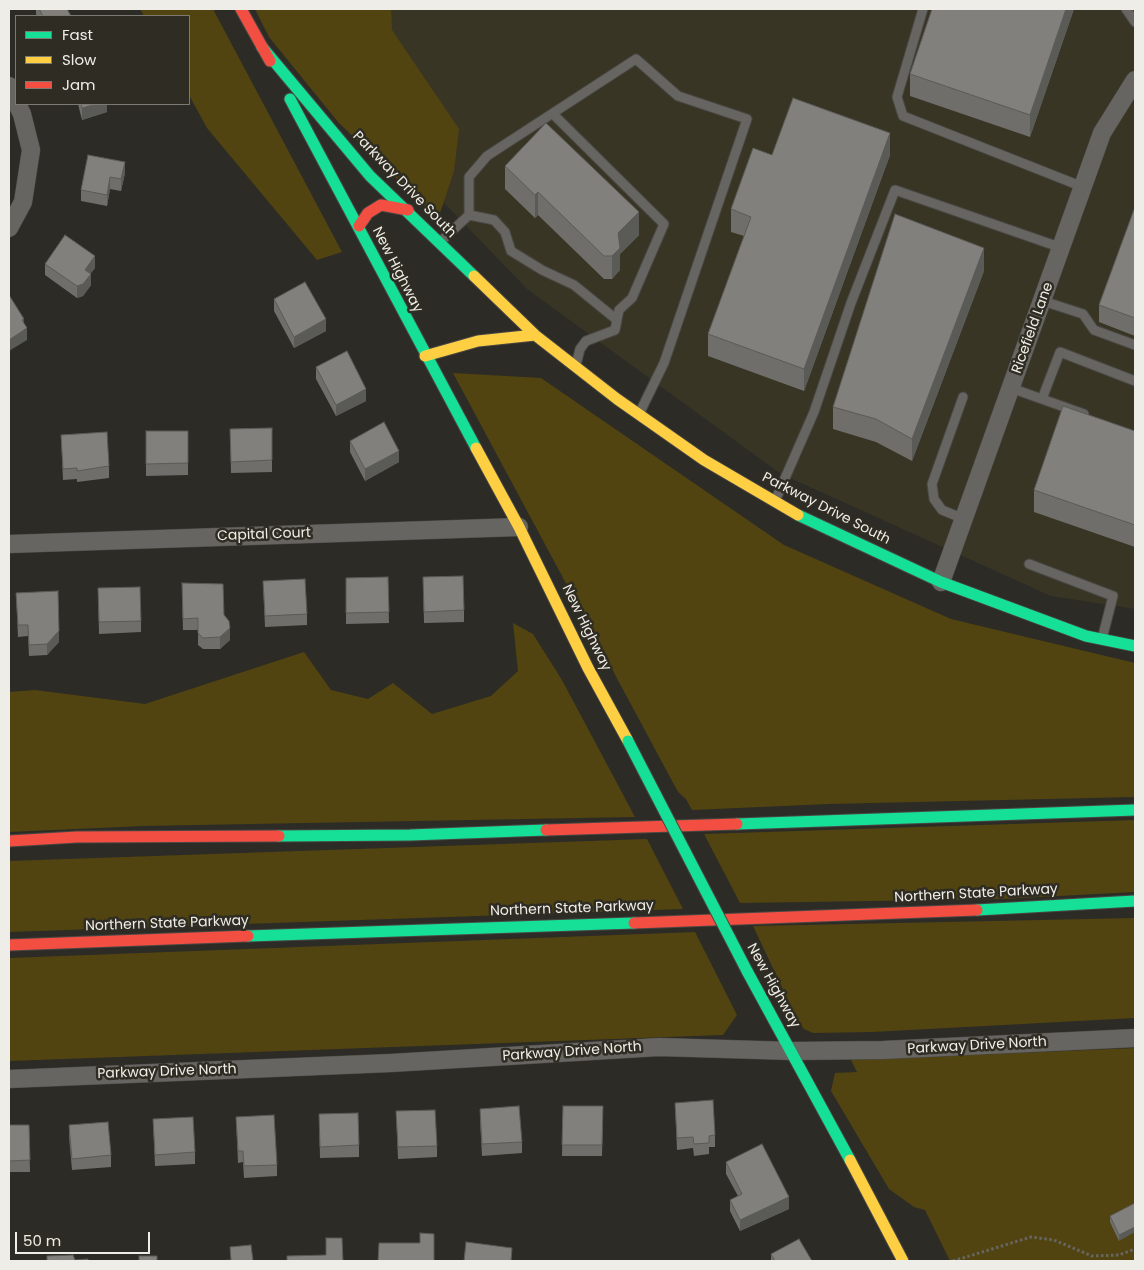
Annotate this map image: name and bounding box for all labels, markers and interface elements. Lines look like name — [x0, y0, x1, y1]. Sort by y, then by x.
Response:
legend — [15, 15, 190, 105]
text: Fast — [62, 24, 93, 45]
text: Slow — [62, 49, 96, 70]
text: Jam — [62, 74, 96, 95]
street label: Parkway Drive South — [349, 128, 459, 242]
street label: New Highway — [368, 224, 426, 316]
street label: Ricefield Lane — [1009, 280, 1057, 376]
street label: Parkway Drive South — [759, 469, 893, 549]
street label: Capital Court — [217, 525, 311, 545]
street label: New Highway — [558, 582, 614, 674]
street label: Northern State Parkway — [894, 881, 1058, 907]
street label: Northern State Parkway — [490, 898, 654, 920]
street label: Northern State Parkway — [85, 913, 249, 935]
street label: New Highway — [743, 941, 803, 1031]
street label: Parkway Drive North — [907, 1034, 1047, 1058]
street label: Parkway Drive North — [502, 1039, 642, 1065]
street label: Parkway Drive North — [97, 1061, 237, 1083]
scale bar — [18, 1222, 152, 1254]
text: 50 m — [23, 1230, 61, 1251]

